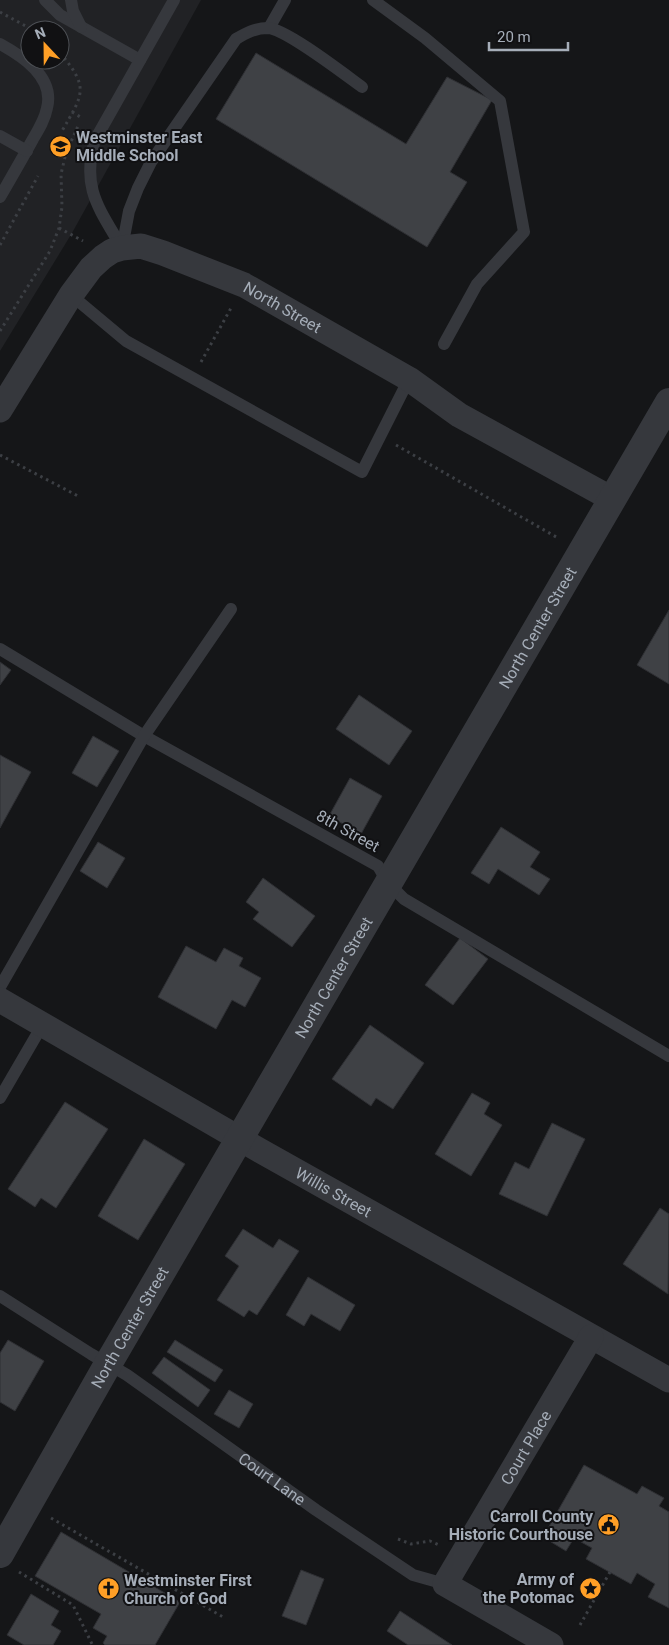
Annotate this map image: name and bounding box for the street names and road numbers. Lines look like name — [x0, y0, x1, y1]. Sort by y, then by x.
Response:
street label: North Street — [240, 277, 325, 337]
street label: North Center Street — [495, 563, 580, 692]
street label: 8th Street — [313, 806, 383, 856]
street label: North Center Street — [291, 913, 376, 1042]
street label: Willis Street — [292, 1163, 375, 1221]
street label: North Center Street — [87, 1263, 172, 1392]
street label: Court Place — [496, 1407, 555, 1488]
street label: Court Lane — [235, 1448, 309, 1509]

